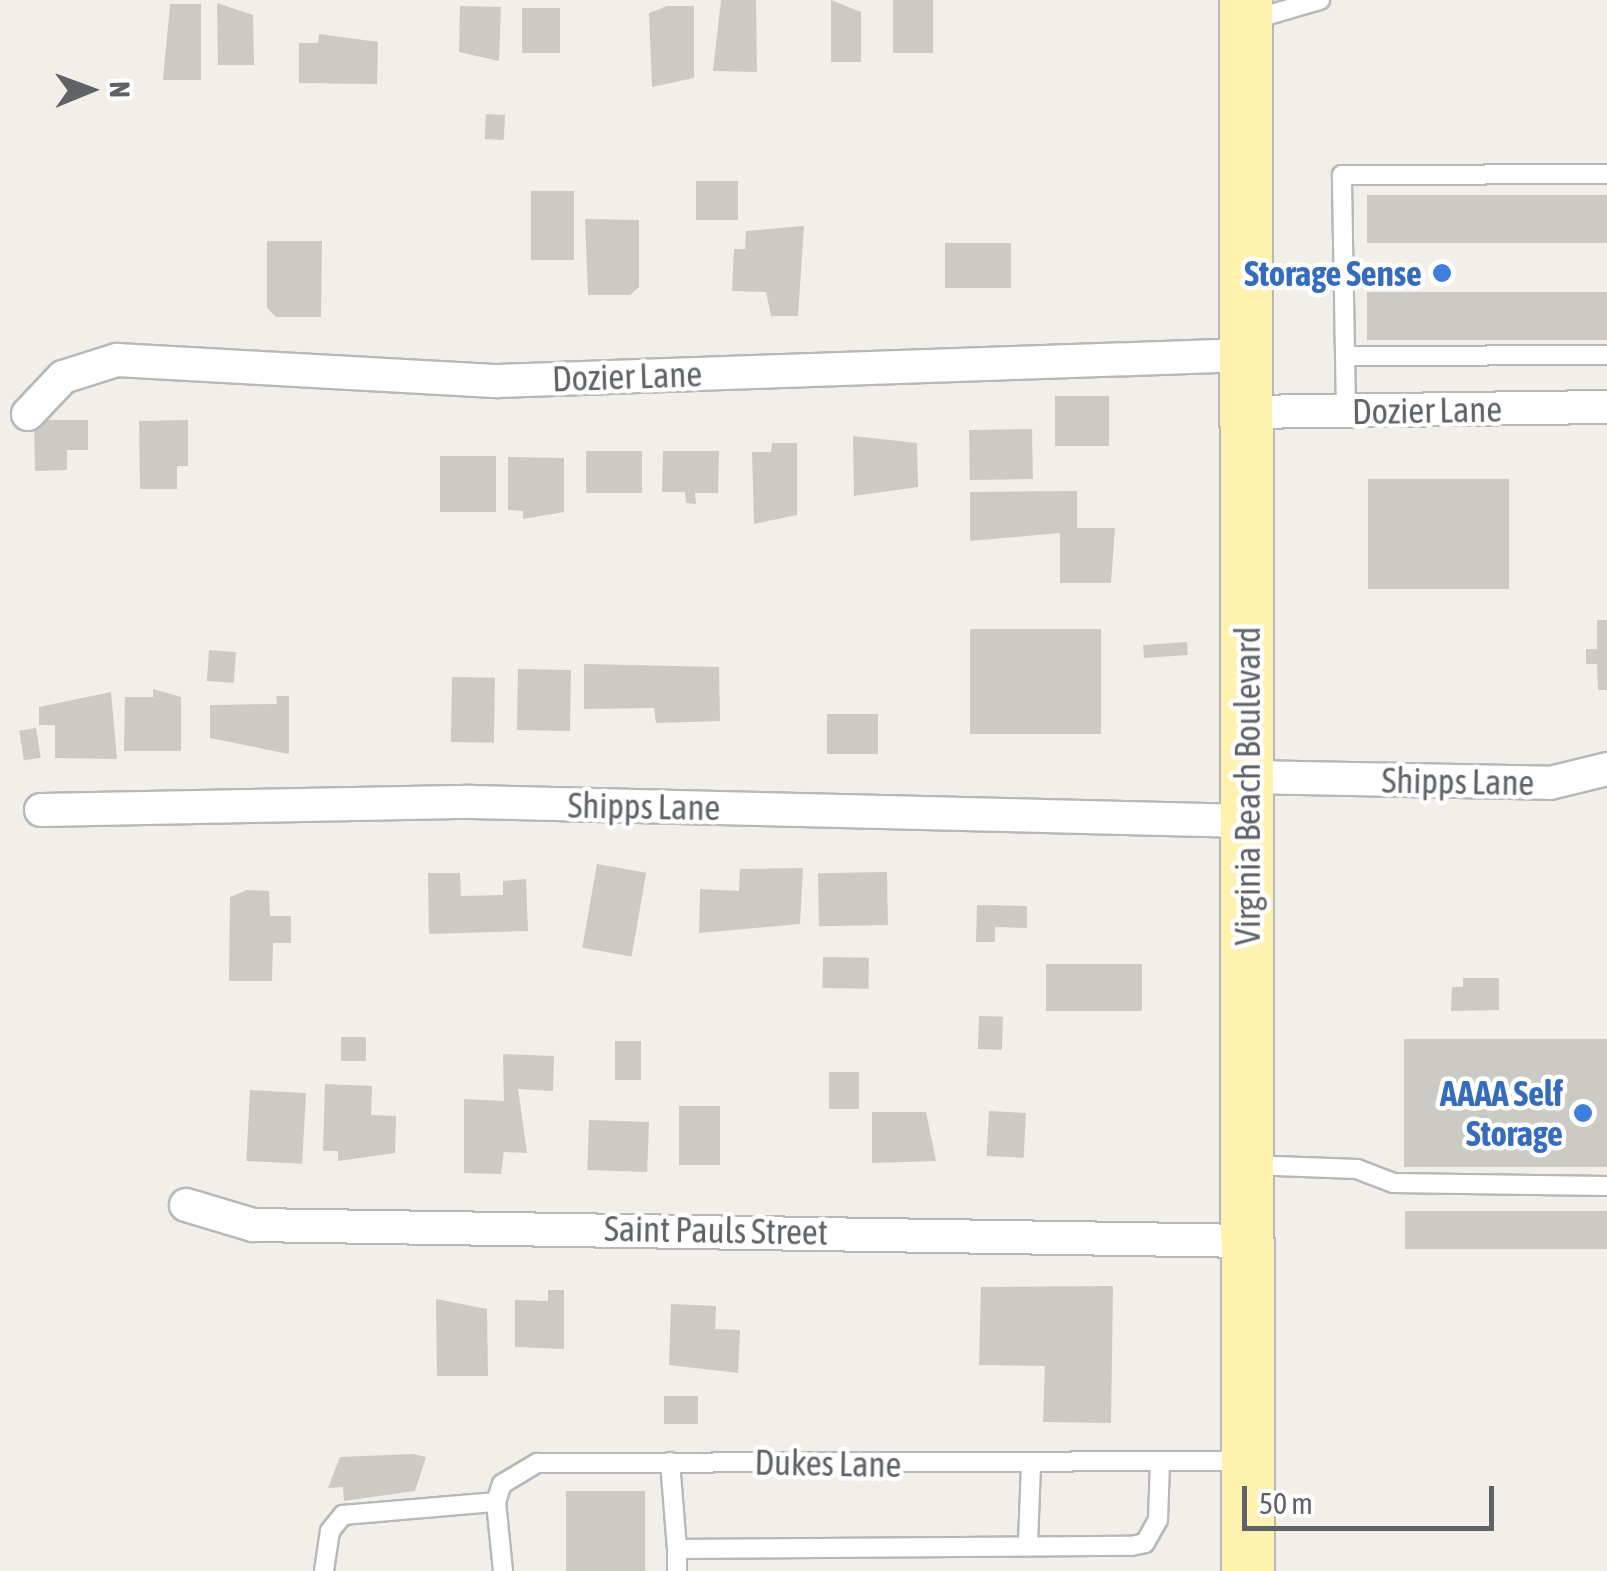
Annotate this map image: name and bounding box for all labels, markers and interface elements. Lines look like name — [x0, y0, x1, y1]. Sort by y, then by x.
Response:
north arrow — [40, 40, 140, 140]
text: N — [104, 81, 136, 98]
place label: Storage Sense — [1244, 252, 1422, 294]
marker: Storage Sense — [1431, 262, 1453, 284]
street label: Dozier Lane — [551, 352, 703, 400]
street label: Dozier Lane — [1352, 388, 1502, 432]
street label: Virginia Beach Boulevard — [1226, 627, 1268, 945]
street label: Shipps Lane — [1381, 759, 1535, 803]
street label: Shipps Lane — [567, 784, 721, 828]
place label: AAAA Self Storage — [1440, 1072, 1563, 1154]
marker: AAAA Self Storage — [1572, 1102, 1594, 1124]
street label: Saint Pauls Street — [604, 1207, 828, 1253]
street label: Dukes Lane — [754, 1441, 902, 1485]
scale bar — [1247, 1466, 1500, 1528]
text: 50 m — [1259, 1486, 1313, 1520]

